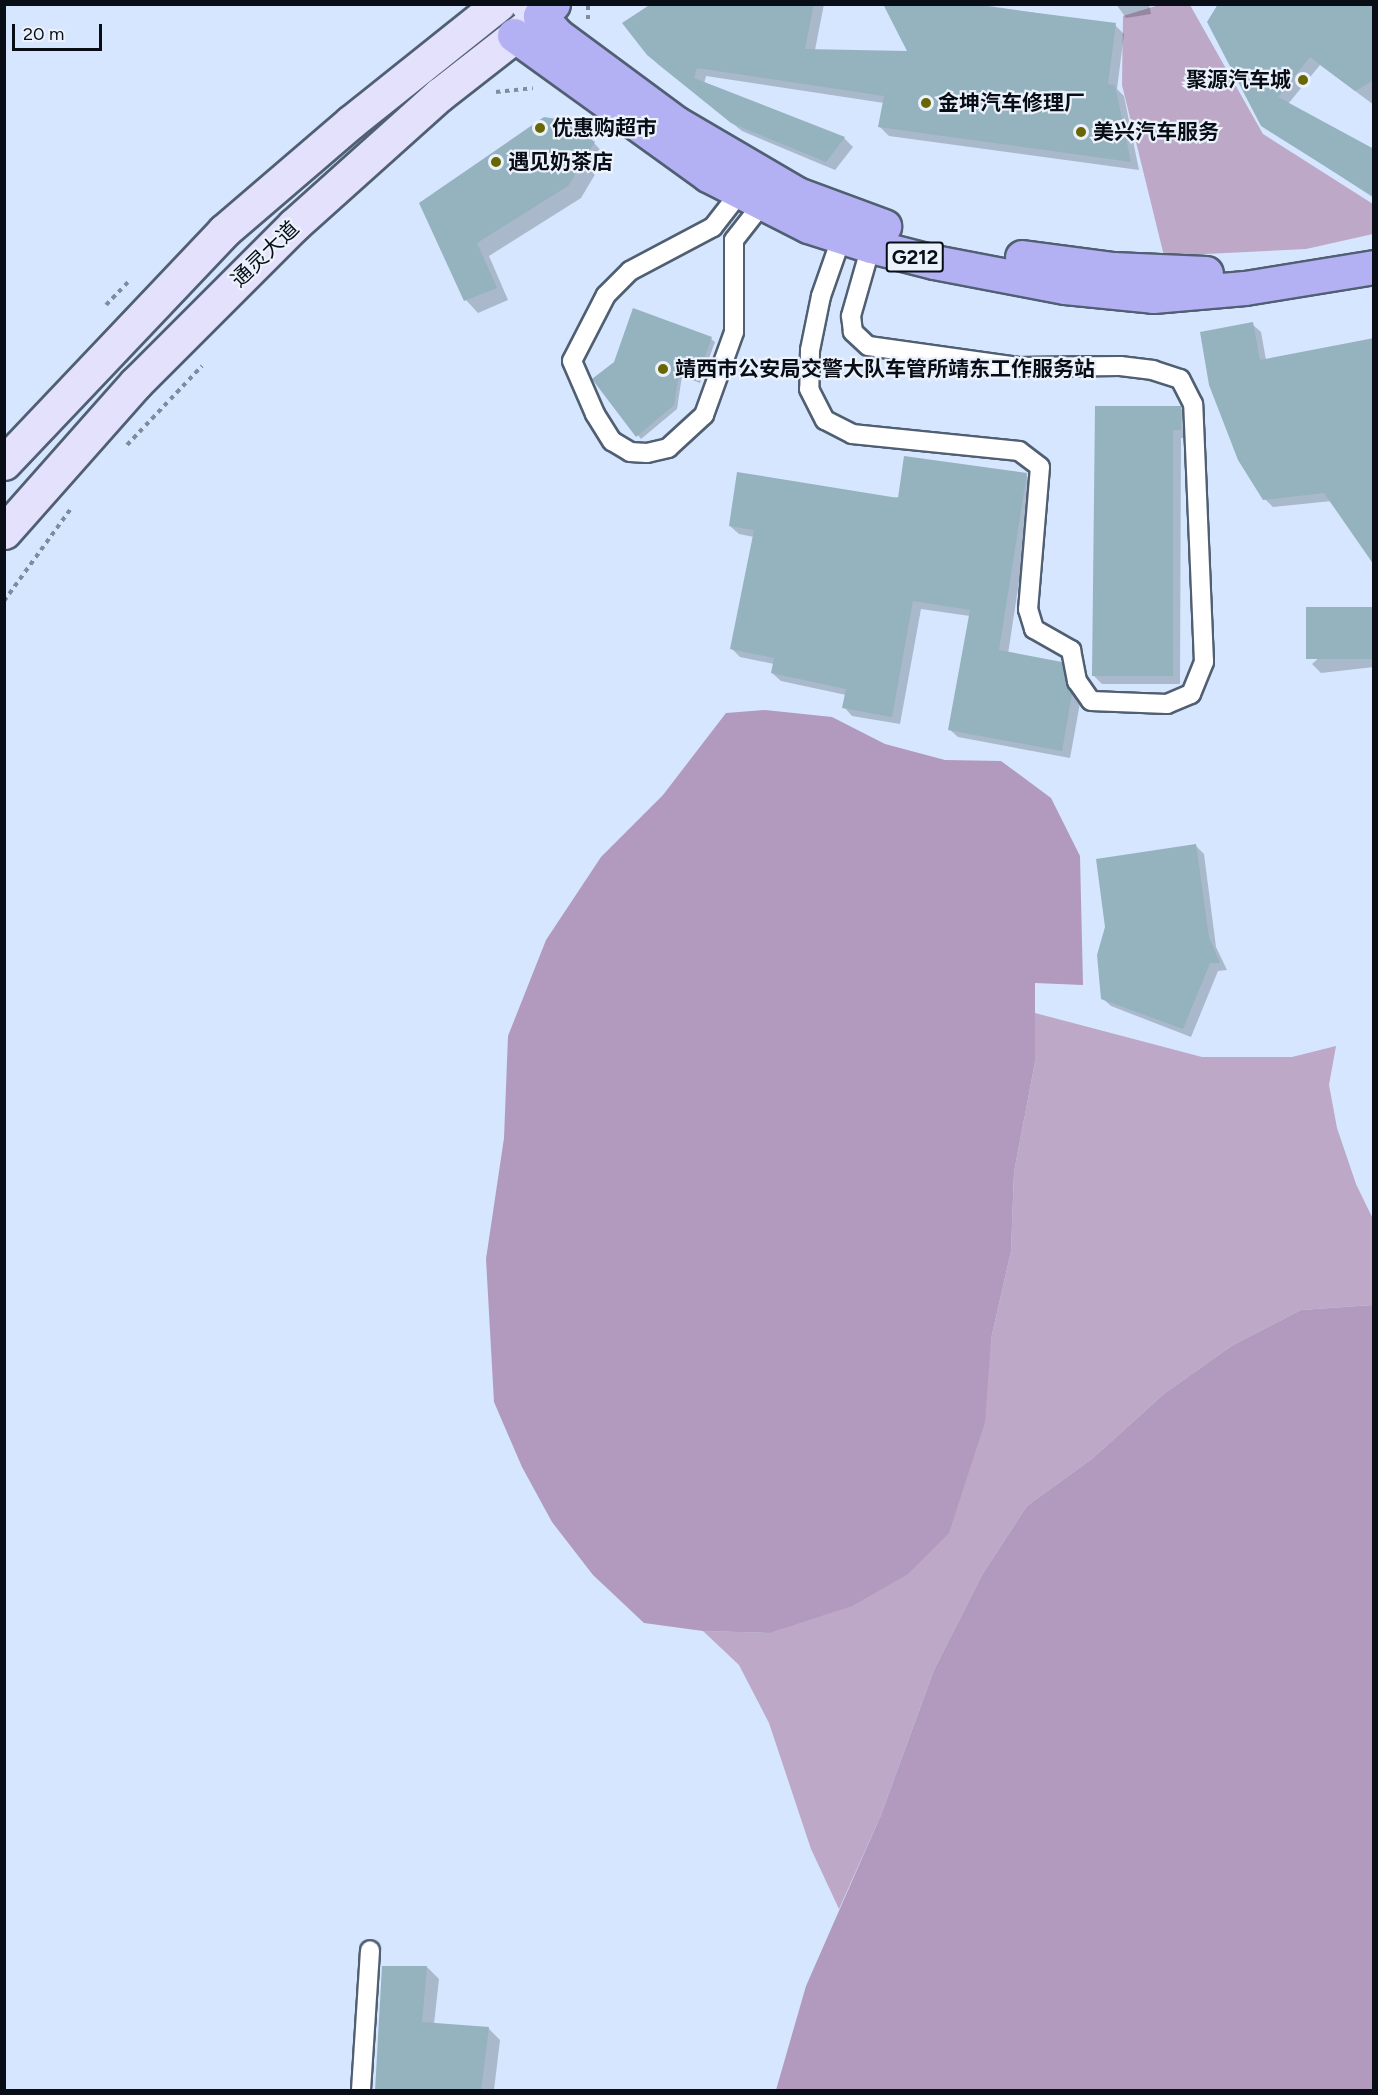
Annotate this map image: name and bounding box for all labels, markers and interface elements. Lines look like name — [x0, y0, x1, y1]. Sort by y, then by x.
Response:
scale bar — [15, 12, 105, 50]
text: 20 m — [23, 23, 64, 45]
place label: 聚源汽车城 — [1186, 67, 1291, 93]
marker: 聚源汽车城 — [1296, 73, 1310, 87]
place label: 金坤汽车修理厂 — [938, 90, 1085, 116]
marker: 金坤汽车修理厂 — [919, 96, 933, 110]
place label: 优惠购超市 — [552, 115, 657, 141]
place label: 美兴汽车服务 — [1093, 119, 1219, 145]
marker: 优惠购超市 — [533, 121, 547, 135]
marker: 美兴汽车服务 — [1074, 125, 1088, 139]
place label: 遇见奶茶店 — [508, 149, 613, 175]
marker: 遇见奶茶店 — [489, 155, 503, 169]
street label: 通灵大道 — [226, 216, 304, 292]
road number: G212 — [885, 240, 945, 274]
place label: 靖西市公安局交警大队车管所靖东工作服务站 — [675, 356, 1095, 382]
marker: 靖西市公安局交警大队车管所靖东工作服务站 — [656, 362, 670, 376]

